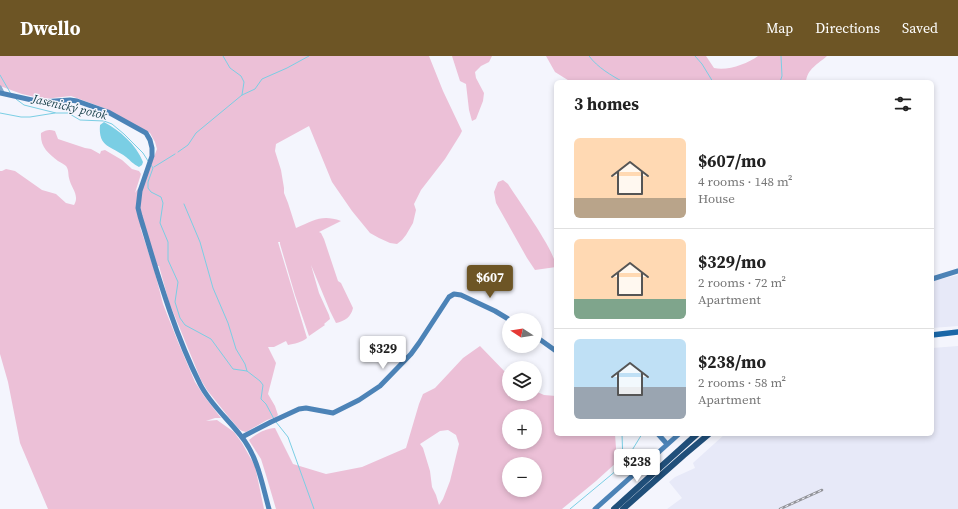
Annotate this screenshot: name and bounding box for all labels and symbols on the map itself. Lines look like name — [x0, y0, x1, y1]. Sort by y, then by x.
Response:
water label: Jasenický potok — [29, 90, 109, 123]
pin: $607 — [466, 265, 514, 299]
north arrow — [502, 313, 542, 353]
pin: $329 — [359, 336, 407, 370]
pin: $238 — [613, 449, 661, 483]

